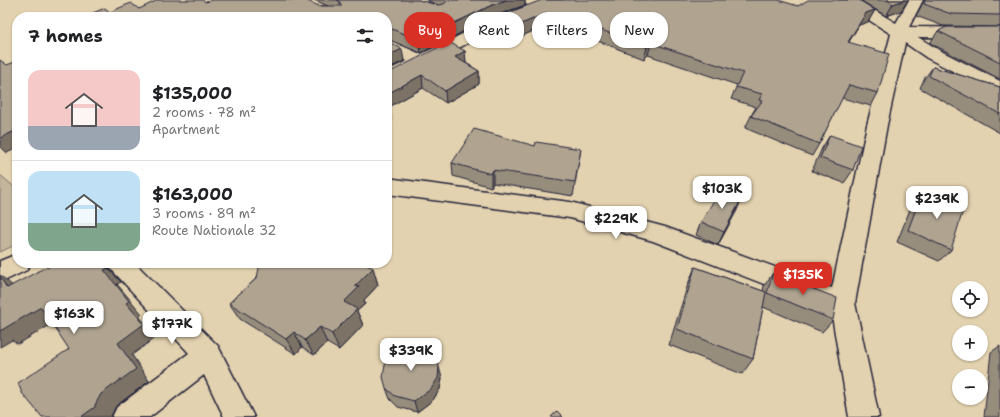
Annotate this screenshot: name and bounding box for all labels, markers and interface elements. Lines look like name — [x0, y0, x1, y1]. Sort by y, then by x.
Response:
chip: Buy — [404, 12, 456, 48]
chip: Rent — [464, 12, 524, 48]
chip: Filters — [532, 12, 602, 48]
chip: New — [610, 12, 668, 48]
text: 7 homes — [28, 25, 103, 47]
icon: filters — [354, 25, 376, 47]
text: $135,000 — [152, 82, 232, 104]
icon: home — [60, 86, 108, 134]
text: 2 rooms · 78 m² — [152, 104, 256, 121]
text: Apartment — [152, 121, 220, 138]
pin: $103K — [694, 176, 750, 210]
text: $103K — [702, 180, 742, 197]
text: $163,000 — [152, 183, 233, 205]
pin: $239K — [909, 186, 965, 220]
icon: home — [60, 187, 108, 235]
text: $239K — [915, 190, 959, 207]
text: 3 rooms · 89 m² — [152, 205, 256, 222]
pin: $229K — [588, 206, 644, 240]
text: $229K — [594, 210, 638, 227]
text: Route Nationale 32 — [152, 222, 276, 239]
pin: $135K — [775, 262, 831, 296]
text: $135K — [783, 266, 823, 283]
map controls — [952, 281, 988, 405]
button: locate — [952, 281, 988, 317]
pin: $163K — [46, 301, 102, 335]
text: $163K — [54, 305, 94, 322]
pin: $177K — [144, 311, 200, 345]
text: $177K — [152, 315, 192, 332]
button: + — [952, 325, 988, 361]
pin: $339K — [383, 338, 439, 372]
text: $339K — [389, 342, 433, 359]
button: − — [952, 369, 988, 405]

